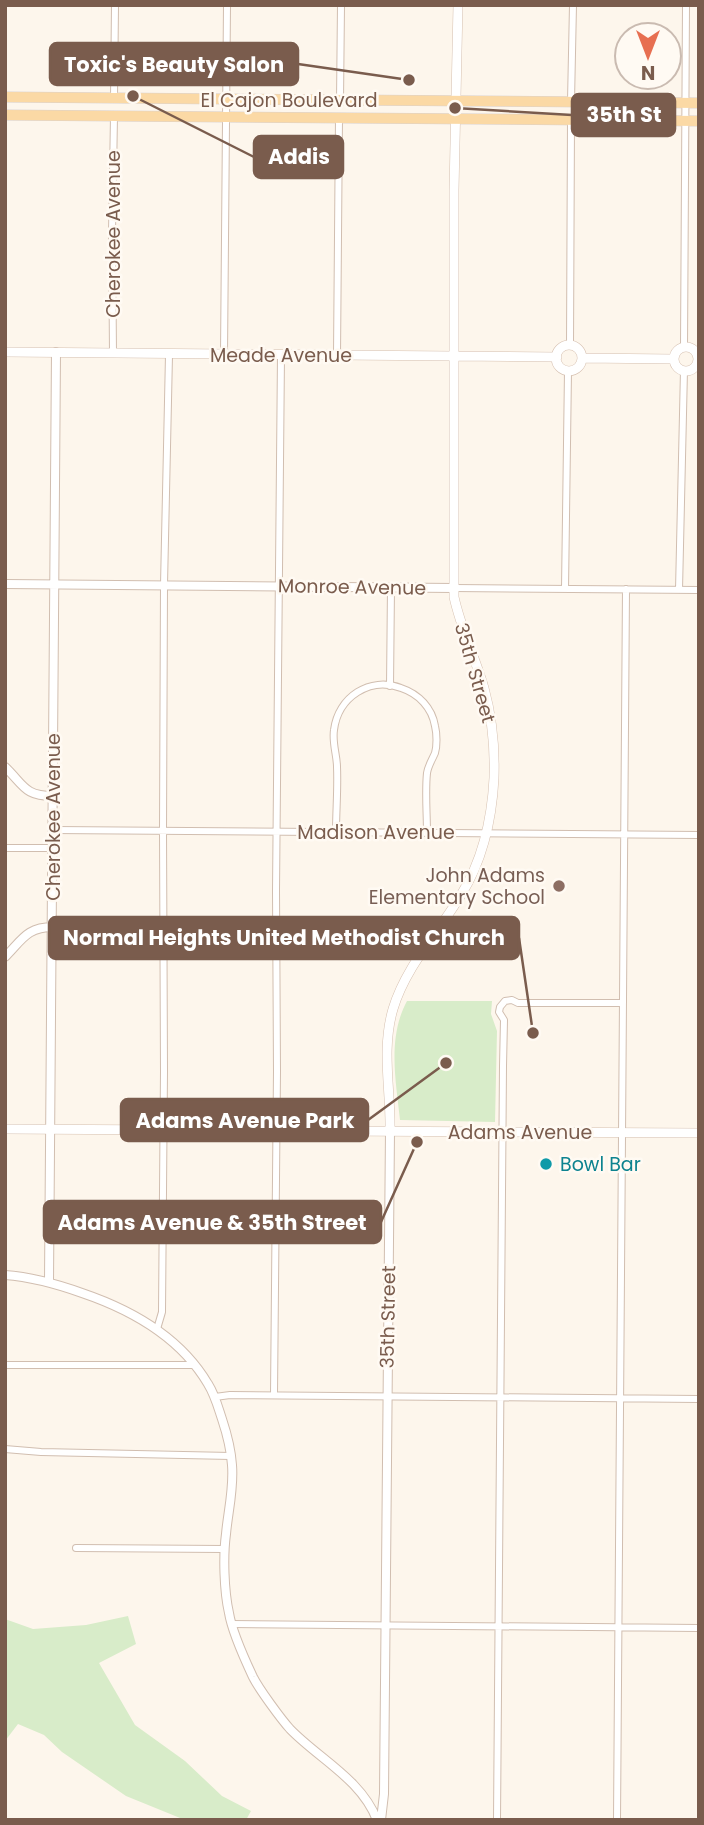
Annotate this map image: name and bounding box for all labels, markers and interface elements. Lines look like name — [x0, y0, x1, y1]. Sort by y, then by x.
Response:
north arrow — [613, 21, 683, 91]
callout: Toxic's Beauty Salon — [50, 43, 298, 85]
text: Toxic's Beauty Salon — [64, 50, 284, 79]
text: N — [641, 59, 655, 86]
street label: El Cajon Boulevard — [201, 87, 377, 114]
callout: 35th St — [572, 94, 675, 136]
text: 35th St — [587, 100, 661, 129]
callout: Addis — [254, 136, 343, 178]
text: Addis — [268, 142, 330, 171]
street label: Cherokee Avenue — [100, 150, 127, 318]
street label: Meade Avenue — [210, 342, 352, 369]
street label: Monroe Avenue — [278, 572, 426, 602]
street label: 35th Street — [448, 620, 502, 726]
street label: Cherokee Avenue — [40, 733, 67, 901]
street label: Madison Avenue — [297, 819, 455, 846]
place label: John Adams Elementary School — [369, 862, 545, 911]
marker: John Adams Elementary School — [551, 878, 567, 894]
callout: Normal Heights United Methodist Church — [49, 917, 519, 959]
text: Normal Heights United Methodist Church — [63, 923, 505, 952]
callout: Adams Avenue Park — [121, 1099, 368, 1141]
text: Adams Avenue Park — [136, 1106, 355, 1135]
street label: Adams Avenue — [448, 1119, 592, 1146]
place label: Bowl Bar — [560, 1151, 641, 1178]
marker: Bowl Bar — [538, 1156, 554, 1172]
callout: Adams Avenue & 35th Street — [44, 1201, 381, 1243]
text: Adams Avenue & 35th Street — [57, 1208, 367, 1237]
street label: 35th Street — [374, 1265, 402, 1369]

